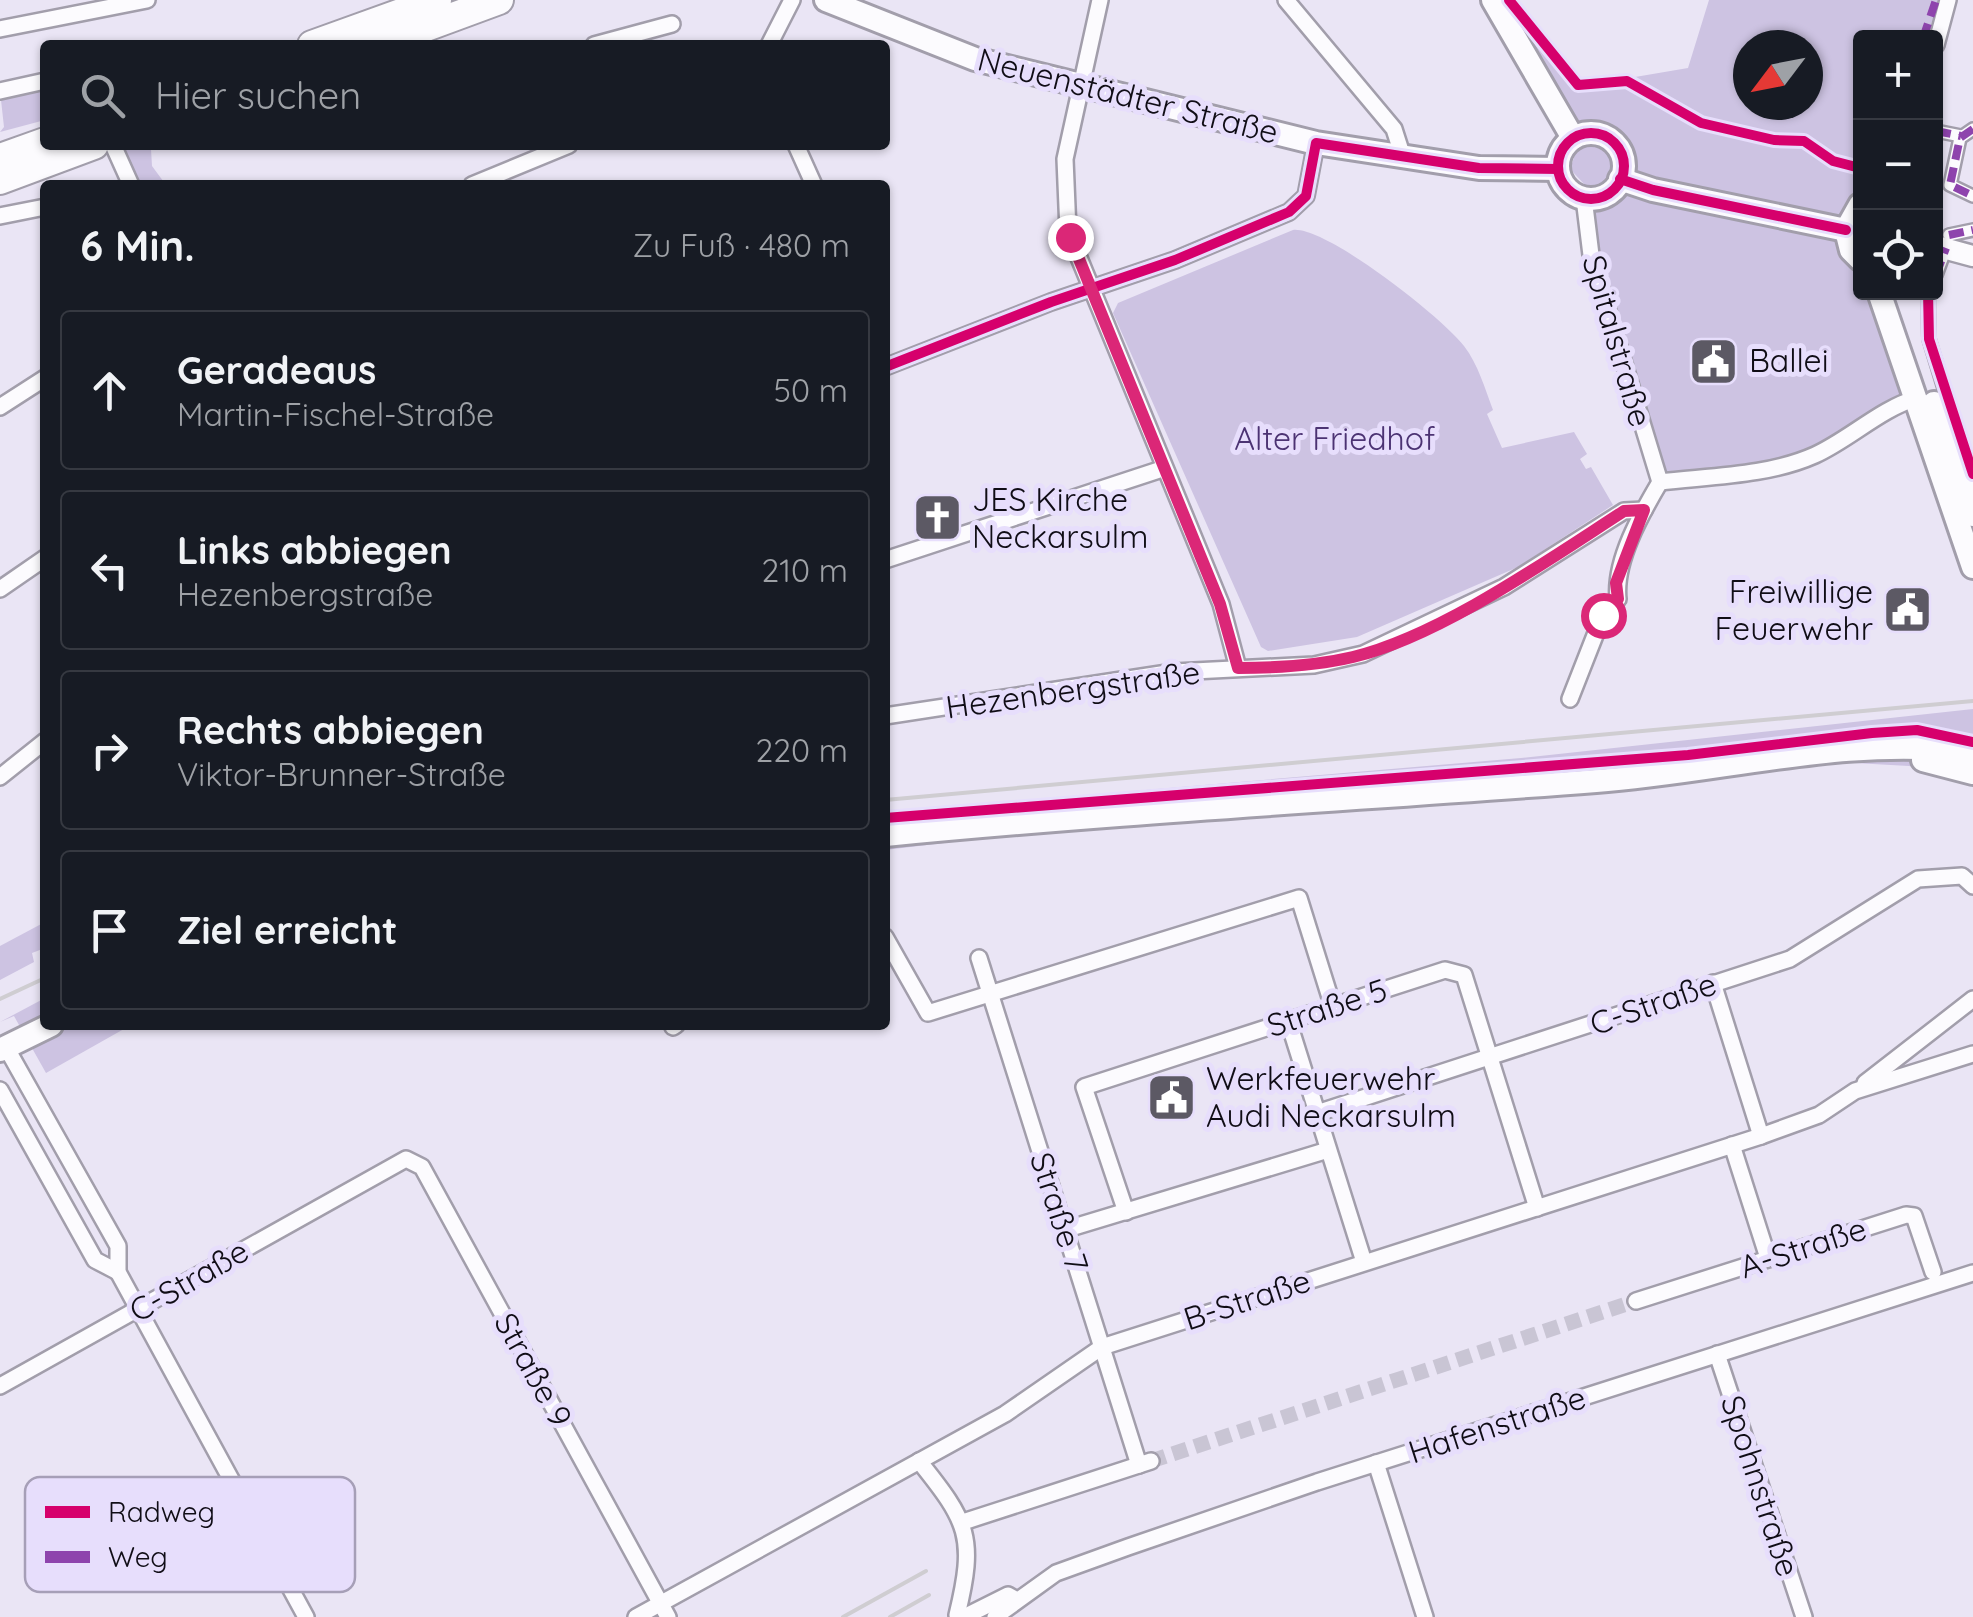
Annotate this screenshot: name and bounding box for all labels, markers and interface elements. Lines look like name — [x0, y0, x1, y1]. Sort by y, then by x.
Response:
north arrow — [1733, 30, 1823, 120]
map controls — [1853, 30, 1943, 300]
button: + — [1853, 30, 1943, 120]
street label: Neuenstädter Straße — [974, 38, 1283, 152]
search box — [40, 40, 890, 150]
icon: search — [75, 68, 130, 123]
text: Hier suchen — [155, 71, 361, 119]
button: − — [1853, 120, 1943, 210]
button: locate — [1853, 210, 1943, 300]
route end — [1048, 215, 1094, 261]
text: 6 Min. — [80, 219, 195, 272]
text: Zu Fuß · 480 m — [633, 225, 850, 265]
street label: Spitalstraße — [1574, 250, 1662, 431]
public building icon: Ballei — [1688, 335, 1740, 387]
place label: Ballei — [1749, 340, 1829, 380]
text: Geradeaus — [177, 346, 376, 394]
icon: ahead — [82, 363, 137, 418]
text: 50 m — [774, 370, 848, 410]
text: Martin-Fischel-Straße — [177, 394, 494, 434]
park label: Alter Friedhof — [1234, 418, 1436, 458]
place label: JES Kirche Neckarsulm — [972, 479, 1148, 556]
church icon: JES Kirche Neckarsulm — [911, 492, 963, 544]
text: Links abbiegen — [177, 526, 452, 574]
icon: left — [82, 543, 137, 598]
text: 210 m — [761, 550, 848, 590]
place label: Freiwillige Feuerwehr — [1714, 571, 1873, 648]
text: Hezenbergstraße — [177, 574, 433, 614]
public building icon: Freiwillige Feuerwehr — [1882, 584, 1934, 636]
route start — [1581, 593, 1627, 639]
street label: Hezenbergstraße — [943, 651, 1203, 727]
text: Rechts abbiegen — [177, 706, 484, 754]
icon: right — [82, 723, 137, 778]
text: 220 m — [756, 730, 848, 770]
text: Viktor-Brunner-Straße — [177, 754, 506, 794]
icon: arrive — [82, 903, 137, 958]
text: Ziel erreicht — [177, 906, 397, 954]
street label: C-Straße — [1584, 963, 1721, 1043]
street label: Straße 5 — [1262, 969, 1392, 1045]
place label: Werkfeuerwehr Audi Neckarsulm — [1206, 1058, 1456, 1135]
public building icon: Werkfeuerwehr Audi Neckarsulm — [1145, 1071, 1197, 1123]
street label: Straße 7 — [1022, 1147, 1098, 1276]
street label: A-Straße — [1734, 1208, 1871, 1286]
street label: C-Straße — [122, 1230, 255, 1330]
street label: B-Straße — [1178, 1260, 1315, 1338]
street label: Straße 9 — [486, 1305, 581, 1434]
street label: Hafenstraße — [1403, 1377, 1590, 1471]
street label: Spohnstraße — [1713, 1390, 1809, 1581]
legend — [25, 1477, 355, 1592]
text: Radweg — [108, 1494, 215, 1529]
text: Weg — [108, 1539, 168, 1574]

